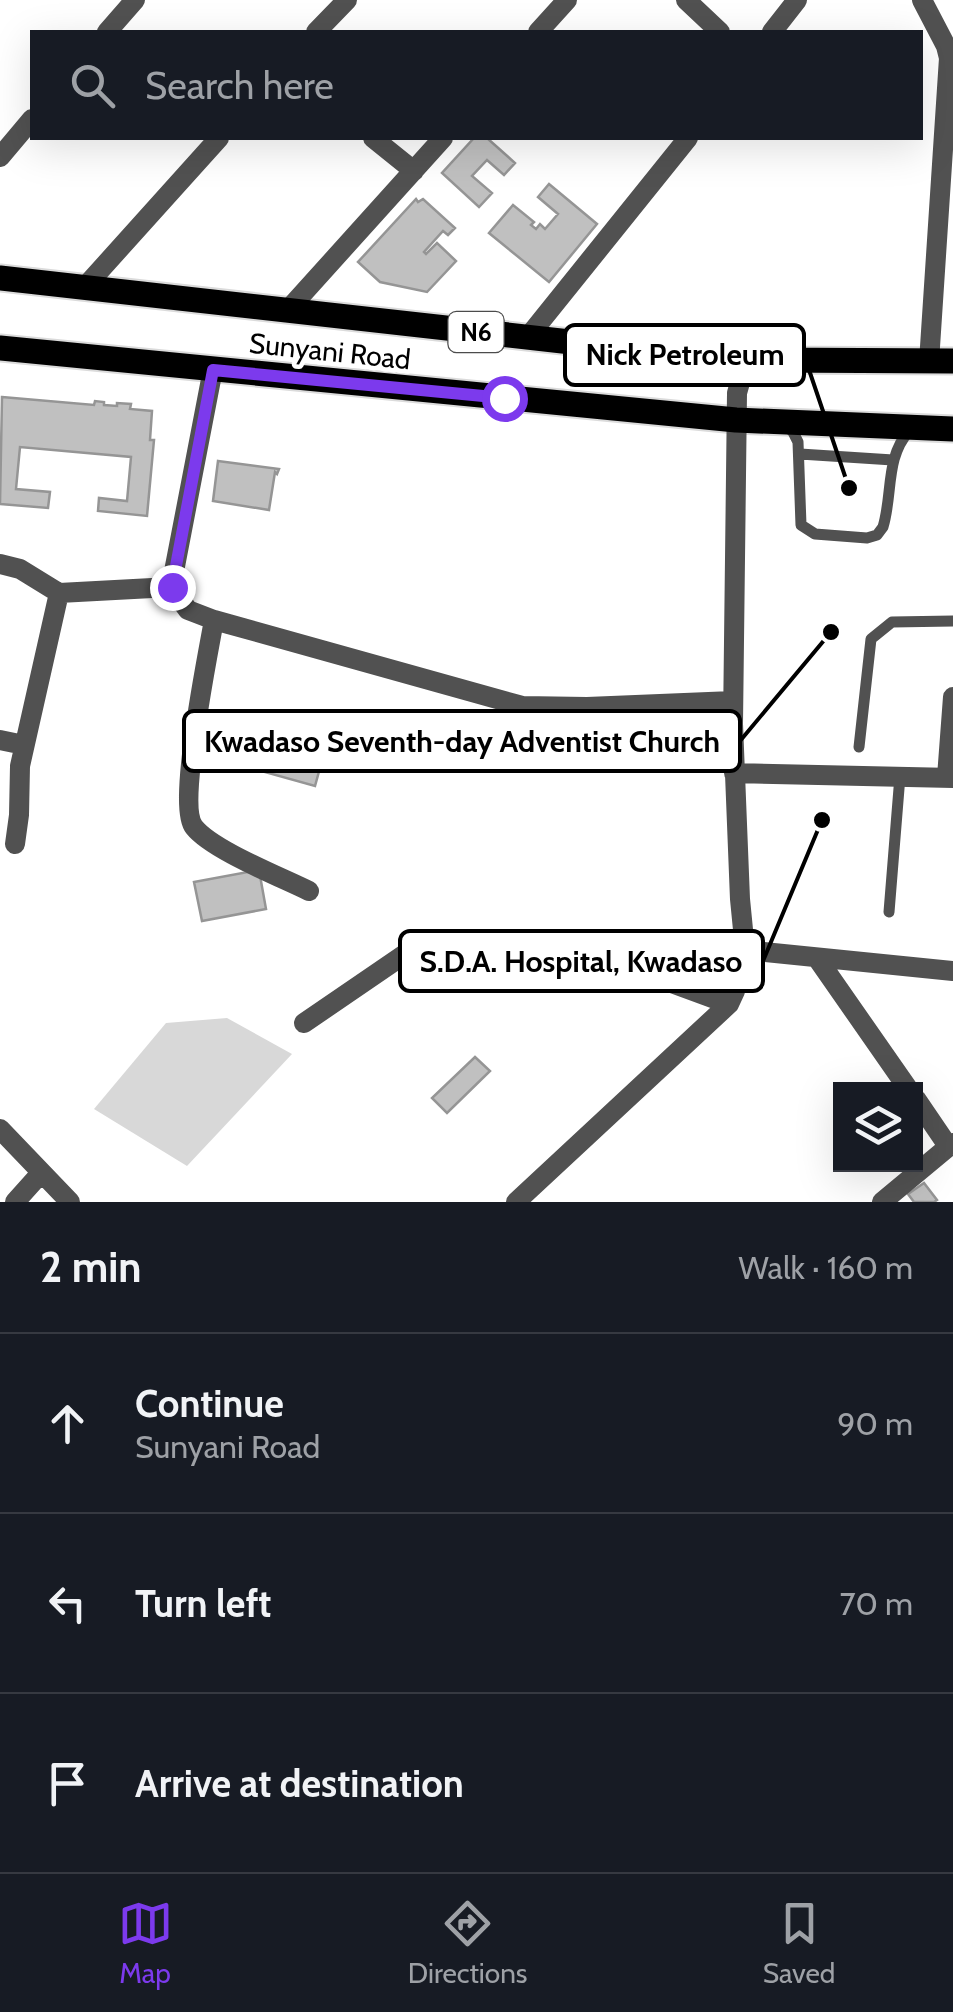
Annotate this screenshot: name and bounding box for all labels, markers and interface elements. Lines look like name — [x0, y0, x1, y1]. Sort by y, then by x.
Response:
search box — [30, 30, 923, 140]
icon: search — [65, 58, 120, 113]
text: Search here — [145, 62, 334, 109]
road number: N6 — [448, 312, 504, 352]
callout: Nick Petroleum — [565, 325, 804, 385]
street label: Sunyani Road — [248, 326, 412, 376]
text: Nick Petroleum — [586, 336, 784, 373]
route start — [482, 376, 528, 422]
route end — [150, 565, 196, 611]
callout: Kwadaso Seventh-day Adventist Church — [184, 711, 740, 771]
text: Kwadaso Seventh-day Adventist Church — [204, 723, 720, 760]
callout: S.D.A. Hospital, Kwadaso — [400, 931, 763, 991]
text: S.D.A. Hospital, Kwadaso — [420, 943, 742, 980]
map controls — [833, 1082, 923, 1172]
button: layers — [833, 1082, 923, 1172]
text: 2 min — [40, 1241, 141, 1293]
text: Walk · 160 m — [739, 1248, 913, 1287]
text: Continue — [135, 1380, 284, 1427]
icon: ahead — [40, 1396, 95, 1451]
text: 90 m — [837, 1404, 913, 1443]
text: Sunyani Road — [135, 1427, 320, 1466]
icon: left — [40, 1576, 95, 1631]
text: Turn left — [135, 1580, 271, 1627]
text: 70 m — [840, 1584, 913, 1623]
icon: arrive — [40, 1756, 95, 1811]
text: Arrive at destination — [135, 1760, 464, 1807]
tab: Map — [118, 1896, 173, 1990]
tab: Directions — [408, 1896, 527, 1990]
tab: Saved — [763, 1896, 835, 1990]

